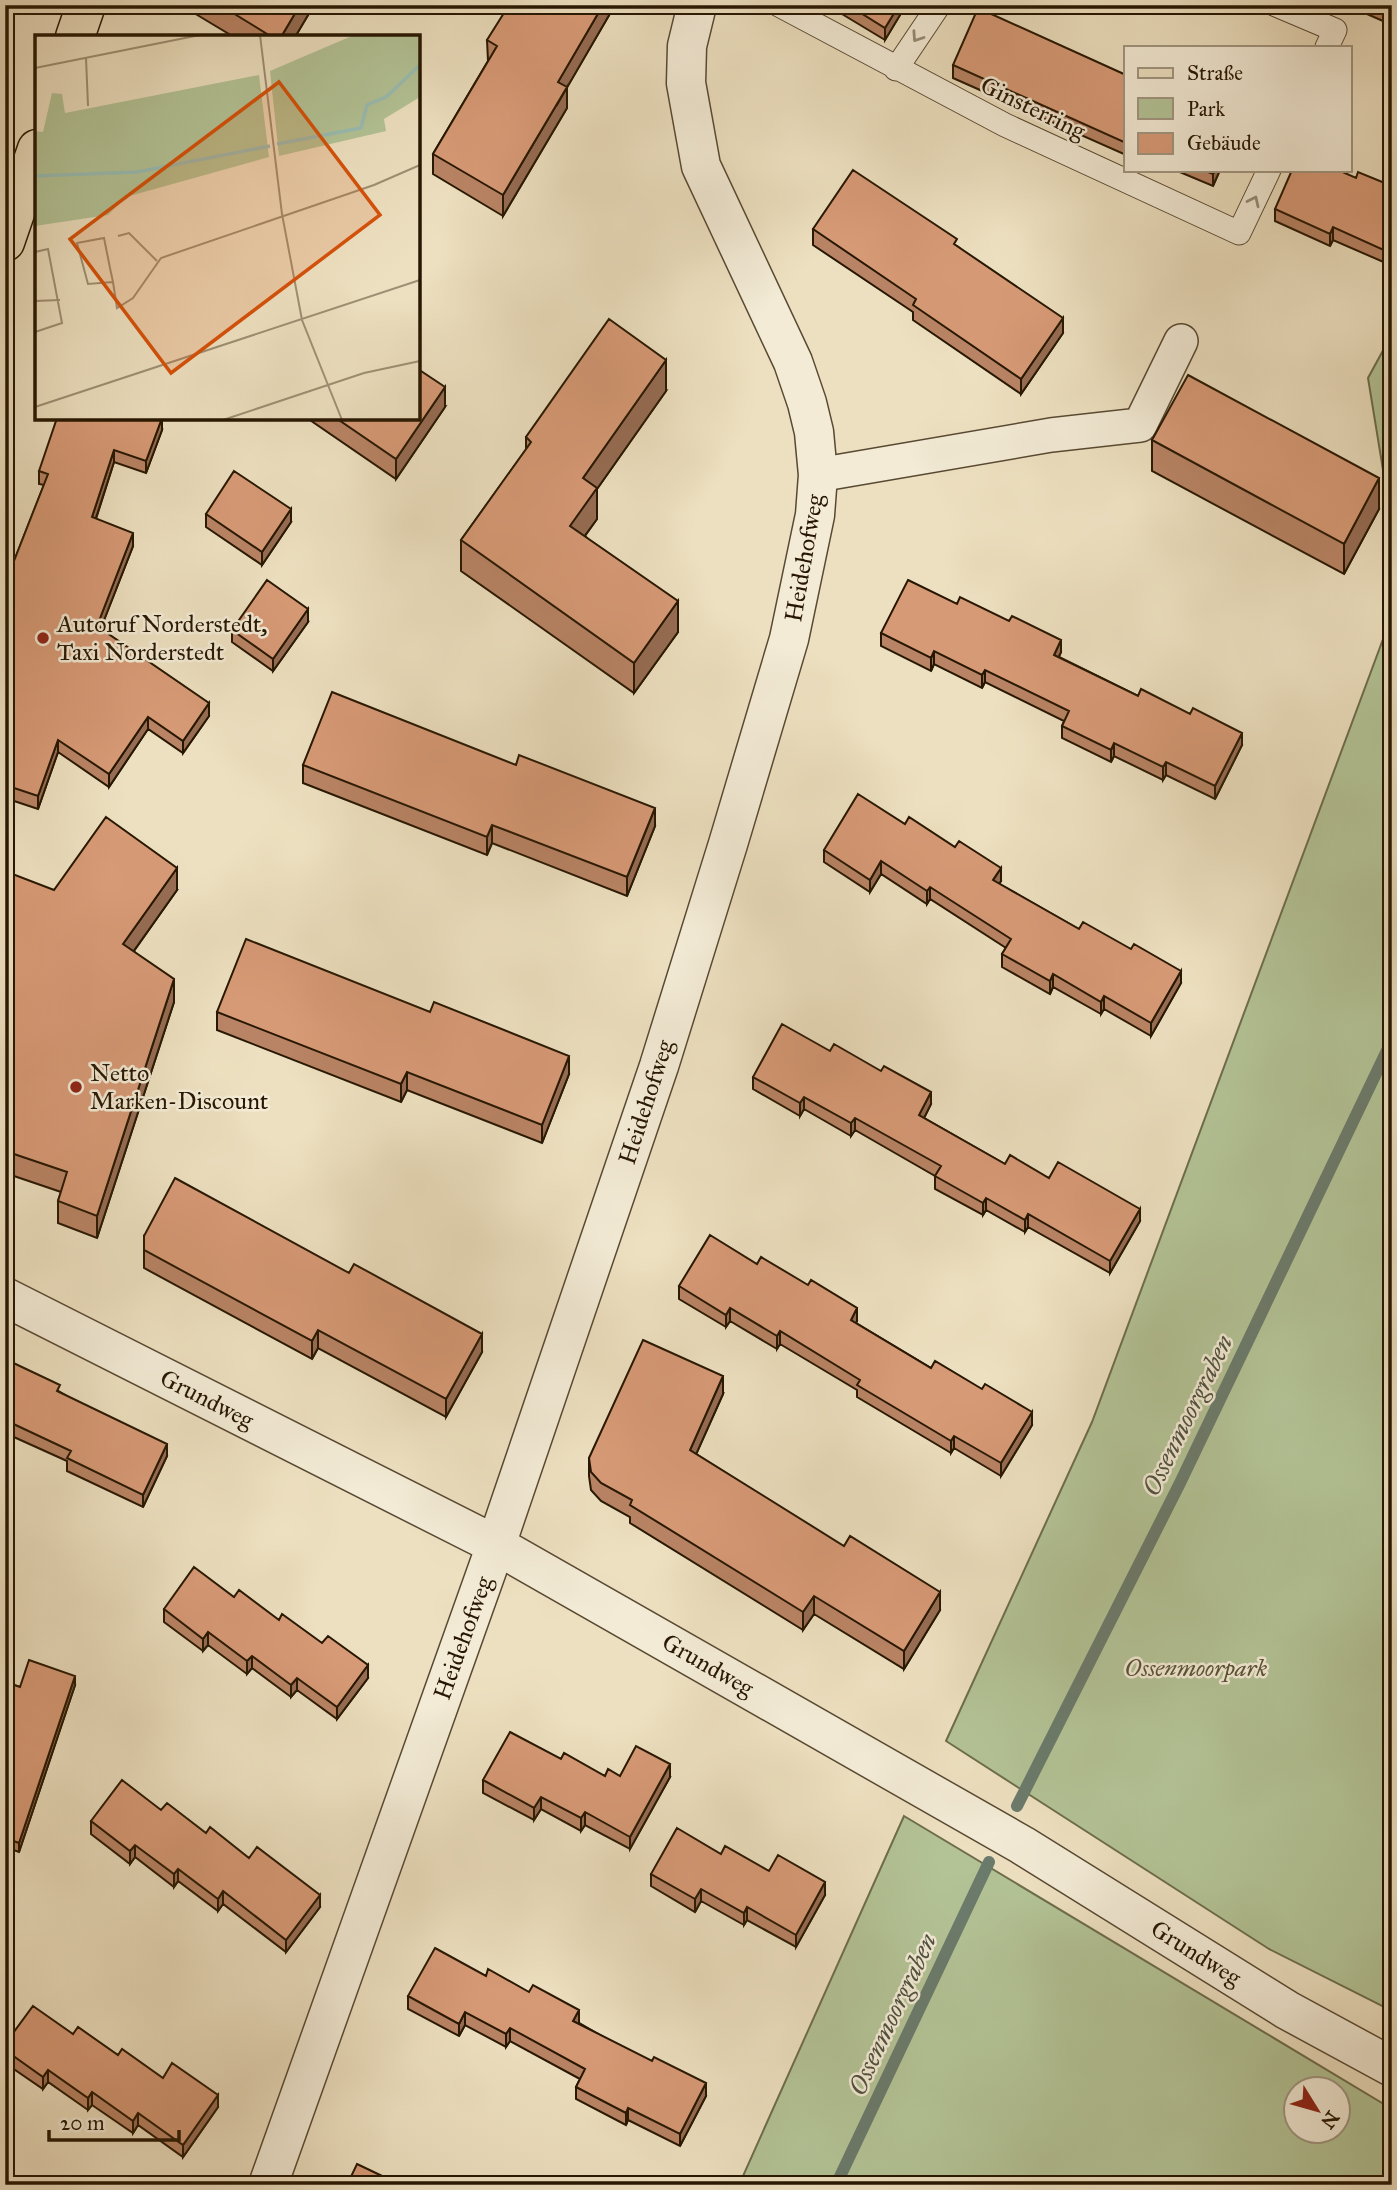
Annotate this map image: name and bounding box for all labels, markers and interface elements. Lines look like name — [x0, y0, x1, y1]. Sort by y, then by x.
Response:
one-way arrow — [913, 29, 925, 42]
inset map — [35, 35, 420, 420]
legend — [1124, 46, 1352, 172]
text: Straße — [1187, 60, 1243, 86]
street label: Ginsterring — [976, 70, 1091, 147]
text: Park — [1187, 96, 1225, 122]
text: Gebäude — [1187, 130, 1261, 156]
one-way arrow — [1246, 196, 1260, 208]
street label: Heidehofweg — [778, 491, 830, 624]
place label: Autoruf Norderstedt, Taxi Norderstedt — [56, 609, 268, 667]
marker: Autoruf Norderstedt, Taxi Norderstedt — [35, 630, 51, 646]
street label: Heidehofweg — [612, 1035, 680, 1168]
place label: Netto Marken-Discount — [90, 1058, 269, 1116]
marker: Netto Marken-Discount — [68, 1079, 84, 1095]
water label: Ossenmoorgraben — [1134, 1329, 1240, 1500]
street label: Grundweg — [155, 1363, 260, 1436]
street label: Heidehofweg — [427, 1571, 499, 1704]
street label: Grundweg — [657, 1627, 760, 1704]
park label: Ossenmoorpark — [1125, 1653, 1268, 1683]
street label: Grundweg — [1145, 1913, 1247, 1993]
water label: Ossenmoorgraben — [841, 1928, 944, 2100]
north arrow — [1282, 2074, 1352, 2144]
scale bar — [49, 2099, 178, 2143]
text: N — [1316, 2107, 1344, 2133]
text: 20 m — [60, 2110, 105, 2136]

